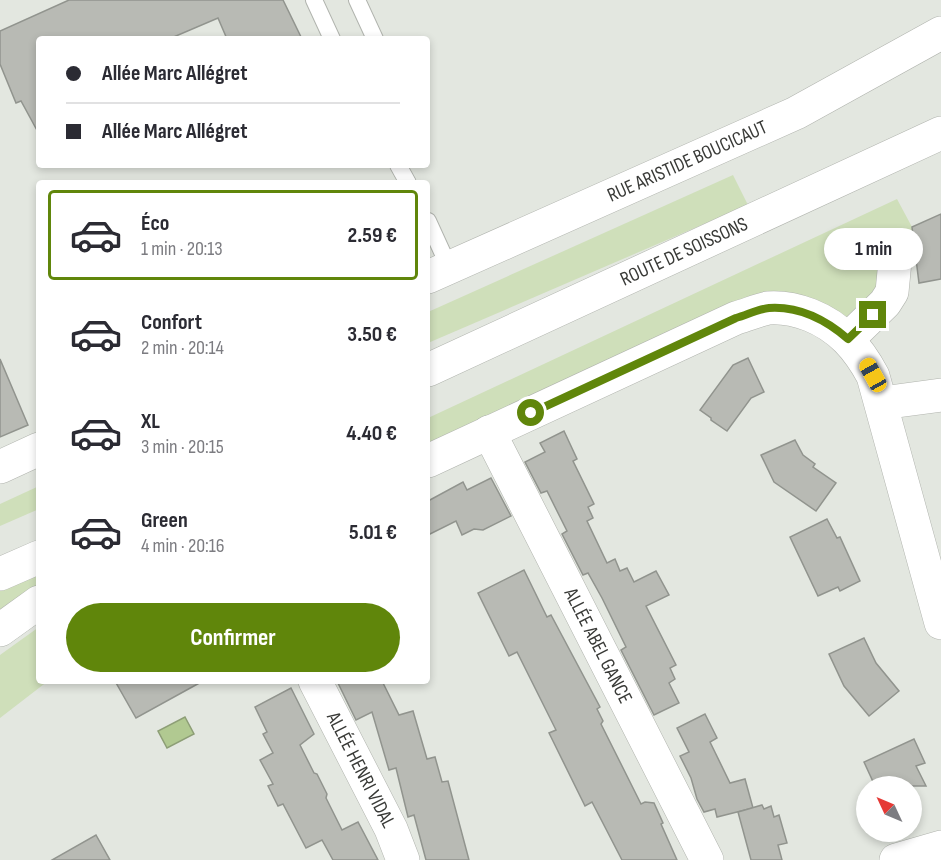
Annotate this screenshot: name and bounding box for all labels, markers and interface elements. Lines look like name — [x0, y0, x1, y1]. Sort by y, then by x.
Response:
text: Allée Marc Allégret — [102, 60, 247, 87]
street label: RUE ARISTIDE BOUCICAUT — [604, 115, 771, 208]
text: Allée Marc Allégret — [102, 118, 247, 145]
icon: car — [69, 208, 123, 262]
text: Éco — [141, 210, 169, 237]
street label: ROUTE DE SOISSONS — [617, 212, 751, 291]
text: 2.59 € — [348, 222, 397, 249]
callout: 1 min — [824, 228, 922, 270]
text: 1 min · 20:13 — [141, 237, 223, 261]
text: 1 min — [855, 237, 892, 261]
route end — [859, 301, 886, 328]
icon: car — [69, 307, 123, 361]
text: Confort — [141, 309, 202, 336]
text: 3.50 € — [347, 321, 397, 348]
text: 2 min · 20:14 — [141, 336, 224, 360]
car — [856, 355, 890, 395]
route start — [517, 399, 544, 426]
icon: car — [69, 406, 123, 460]
text: XL — [141, 408, 160, 435]
text: 4.40 € — [346, 420, 397, 447]
text: 3 min · 20:15 — [141, 435, 224, 459]
icon: car — [69, 505, 123, 559]
text: Green — [141, 507, 188, 534]
text: 5.01 € — [349, 519, 397, 546]
text: 4 min · 20:16 — [141, 534, 224, 558]
street label: ALLÉE ABEL GANCE — [558, 583, 637, 707]
button: Confirmer — [66, 603, 400, 672]
street label: ALLÉE HENRI VIDAL — [321, 707, 401, 832]
north arrow — [856, 776, 922, 842]
map controls — [856, 776, 922, 842]

